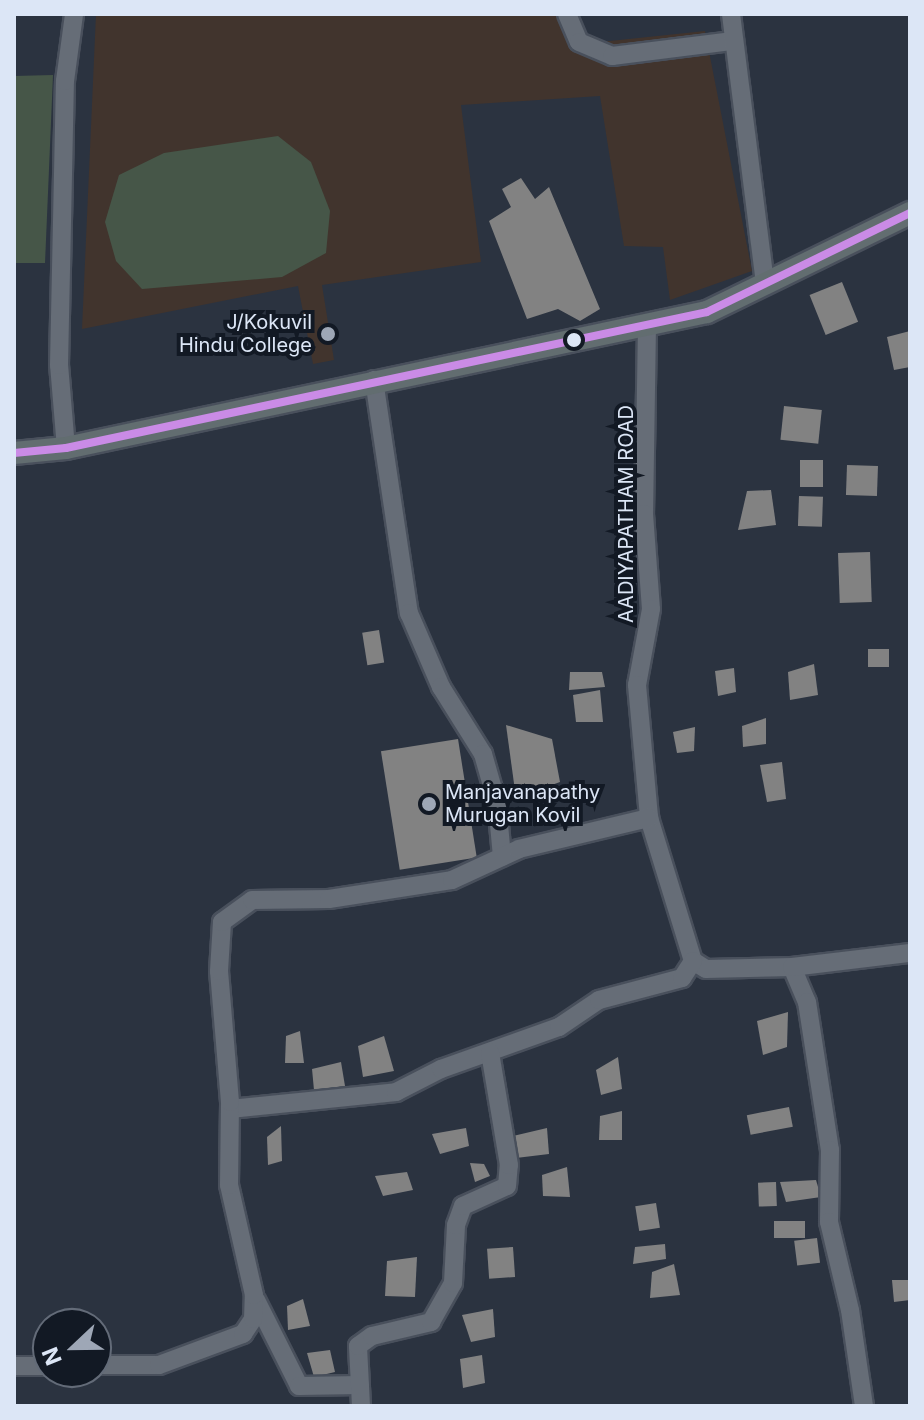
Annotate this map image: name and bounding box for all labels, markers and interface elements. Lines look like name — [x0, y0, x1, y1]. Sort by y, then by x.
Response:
place label: J/Kokuvil Hindu College — [179, 310, 312, 357]
marker: J/Kokuvil Hindu College — [319, 325, 337, 343]
unlabelled marker — [566, 332, 582, 348]
street label: AADIYAPATHAM ROAD — [614, 405, 638, 623]
place label: Manjavanapathy Murugan Kovil — [445, 780, 600, 827]
marker: Manjavanapathy Murugan Kovil — [420, 795, 438, 813]
north arrow — [32, 1308, 112, 1388]
text: N — [36, 1344, 67, 1369]

